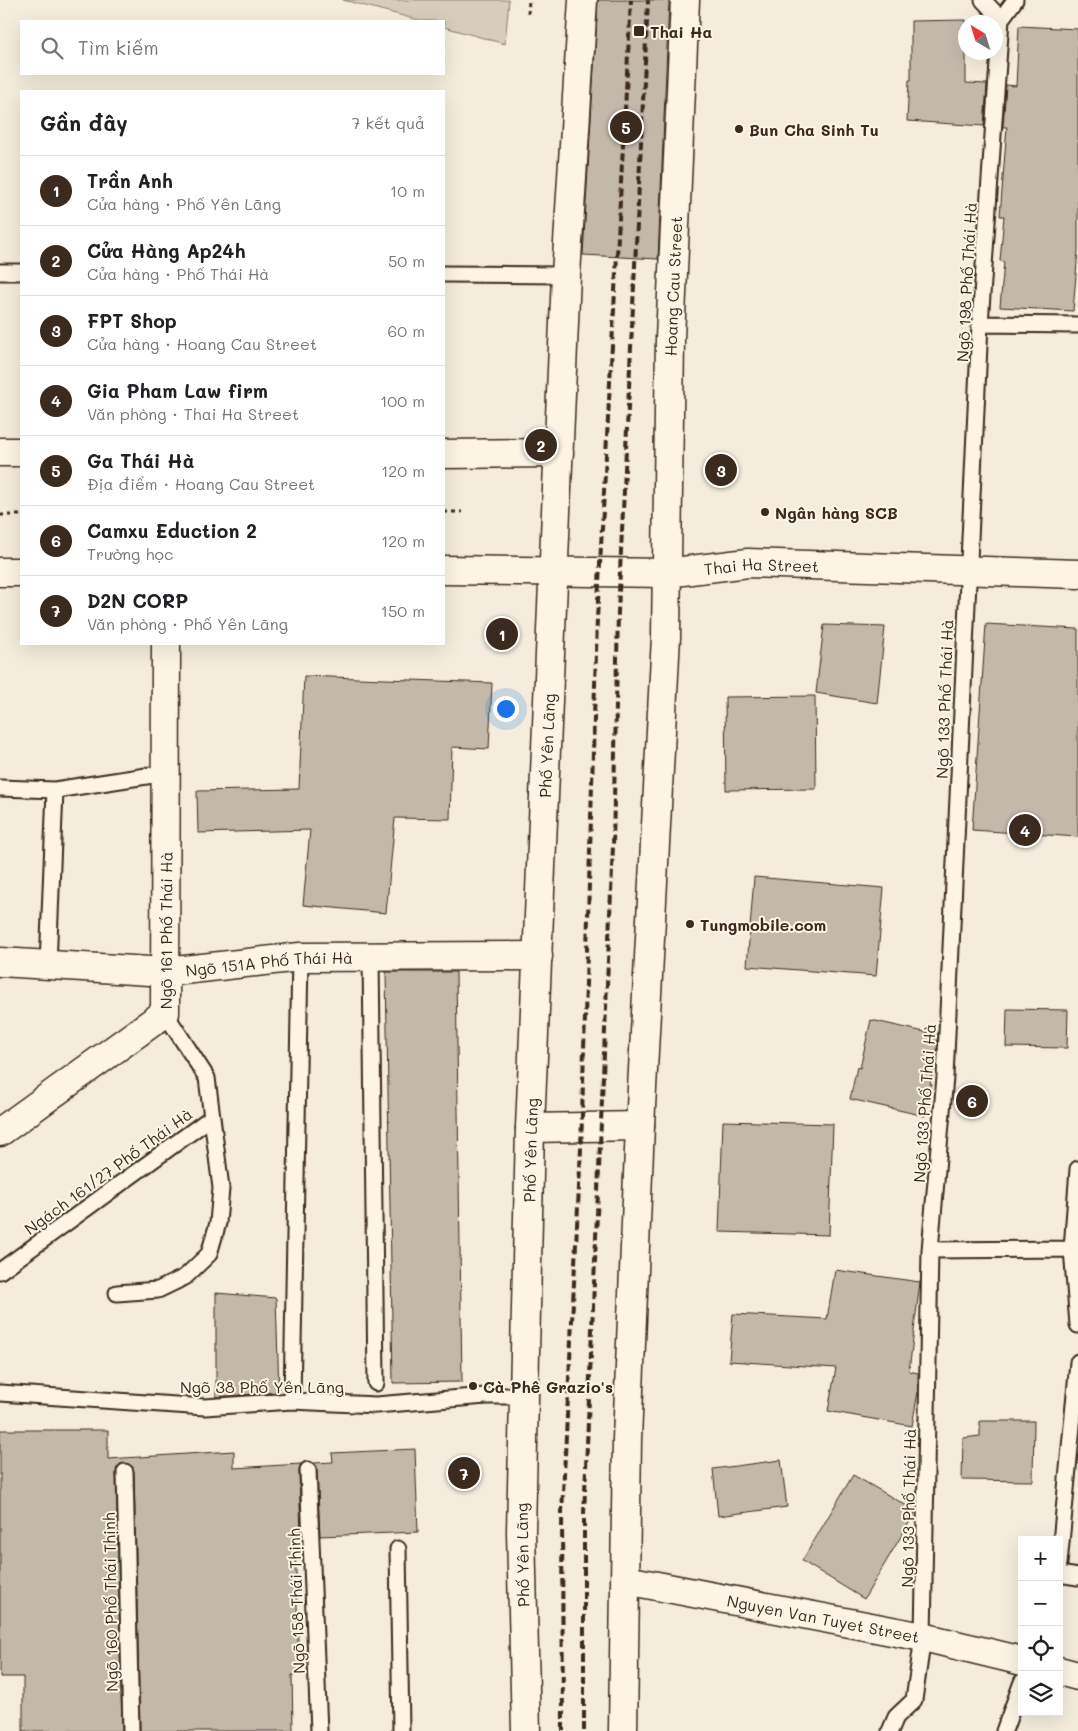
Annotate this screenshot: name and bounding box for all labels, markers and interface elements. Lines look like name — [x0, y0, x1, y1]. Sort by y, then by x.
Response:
north arrow — [958, 15, 1003, 60]
search box — [20, 20, 445, 75]
place label: Thai Ha — [650, 21, 713, 42]
marker: Thai Ha — [632, 24, 646, 38]
icon: search — [38, 34, 66, 62]
text: Tìm kiếm — [78, 35, 159, 60]
pin: 5 — [610, 108, 642, 146]
text: Gần đây — [40, 109, 128, 136]
text: 7 kết quả — [351, 112, 425, 133]
place label: Bun Cha Sinh Tu — [749, 119, 879, 140]
marker: Bun Cha Sinh Tu — [733, 123, 745, 135]
text: Trần Anh — [87, 168, 173, 193]
text: 1 — [52, 180, 60, 201]
text: 10 m — [390, 180, 425, 201]
text: Cửa hàng · Phố Yên Lãng — [87, 193, 281, 214]
street label: Ngõ 198 Phố Thái Hà — [951, 202, 981, 362]
street label: Hoang Cau Street — [659, 215, 686, 356]
text: Cửa Hàng Ap24h — [87, 238, 245, 263]
text: 2 — [52, 250, 60, 271]
text: 50 m — [388, 250, 425, 271]
text: Cửa hàng · Phố Thái Hà — [87, 263, 269, 284]
text: FPT Shop — [87, 308, 177, 333]
text: 3 — [51, 320, 61, 341]
text: 60 m — [388, 320, 425, 341]
text: Cửa hàng · Hoang Cau Street — [87, 333, 317, 354]
text: Gia Pham Law firm — [87, 378, 268, 403]
text: 4 — [51, 390, 61, 411]
text: 100 m — [380, 390, 425, 411]
text: Văn phòng · Thai Ha Street — [87, 403, 299, 424]
pin: 2 — [525, 426, 557, 464]
text: Ga Thái Hà — [87, 448, 194, 473]
pin: 3 — [705, 451, 737, 489]
text: 5 — [51, 460, 61, 481]
text: 120 m — [381, 460, 425, 481]
text: Địa điểm · Hoang Cau Street — [87, 473, 315, 494]
place label: Ngân hàng SCB — [775, 502, 898, 523]
marker: Ngân hàng SCB — [759, 506, 771, 518]
text: Camxu Eduction 2 — [87, 518, 257, 543]
text: 6 — [51, 530, 61, 551]
text: 120 m — [381, 530, 425, 551]
text: Trường học — [87, 543, 173, 564]
street label: Thai Ha Street — [703, 552, 819, 579]
text: D2N CORP — [87, 588, 188, 613]
text: 7 — [52, 600, 60, 621]
text: 150 m — [381, 600, 425, 621]
text: Văn phòng · Phố Yên Lãng — [87, 613, 288, 634]
pin: 1 — [486, 615, 518, 653]
street label: Ngõ 133 Phố Thái Hà — [931, 619, 957, 779]
street label: Phố Yên Lãng — [533, 693, 559, 798]
your location — [493, 696, 519, 722]
pin: 4 — [1009, 811, 1041, 849]
street label: Ngõ 161 Phố Thái Hà — [155, 852, 176, 1009]
place label: Tungmobile.com — [700, 914, 826, 935]
marker: Tungmobile.com — [684, 918, 696, 930]
street label: Ngõ 151A Phố Thái Hà — [184, 946, 353, 980]
street label: Ngõ 133 Phố Thái Hà — [908, 1023, 940, 1183]
pin: 6 — [956, 1082, 988, 1120]
street label: Phố Yên Lãng — [518, 1098, 542, 1203]
street label: Ngách 161/27 Phố Thái Hà — [20, 1103, 196, 1239]
street label: Ngõ 38 Phố Yên Lãng — [180, 1376, 344, 1397]
place label: Cà Phê Grazio's — [483, 1376, 613, 1397]
marker: Cà Phê Grazio's — [467, 1380, 479, 1392]
street label: Ngõ 133 Phố Thái Hà — [896, 1428, 920, 1588]
pin: 7 — [448, 1454, 480, 1492]
street label: Phố Yên Lãng — [511, 1503, 533, 1607]
street label: Ngõ 160 Phố Thái Thịnh — [98, 1512, 122, 1692]
street label: Ngõ 158 Thái Thịnh — [283, 1528, 309, 1674]
map controls — [1018, 1536, 1063, 1716]
button: + — [1018, 1536, 1063, 1581]
button: − — [1018, 1581, 1063, 1626]
street label: Nguyen Van Tuyet Street — [725, 1589, 921, 1647]
button: locate — [1018, 1626, 1063, 1671]
button: layers — [1018, 1671, 1063, 1716]

